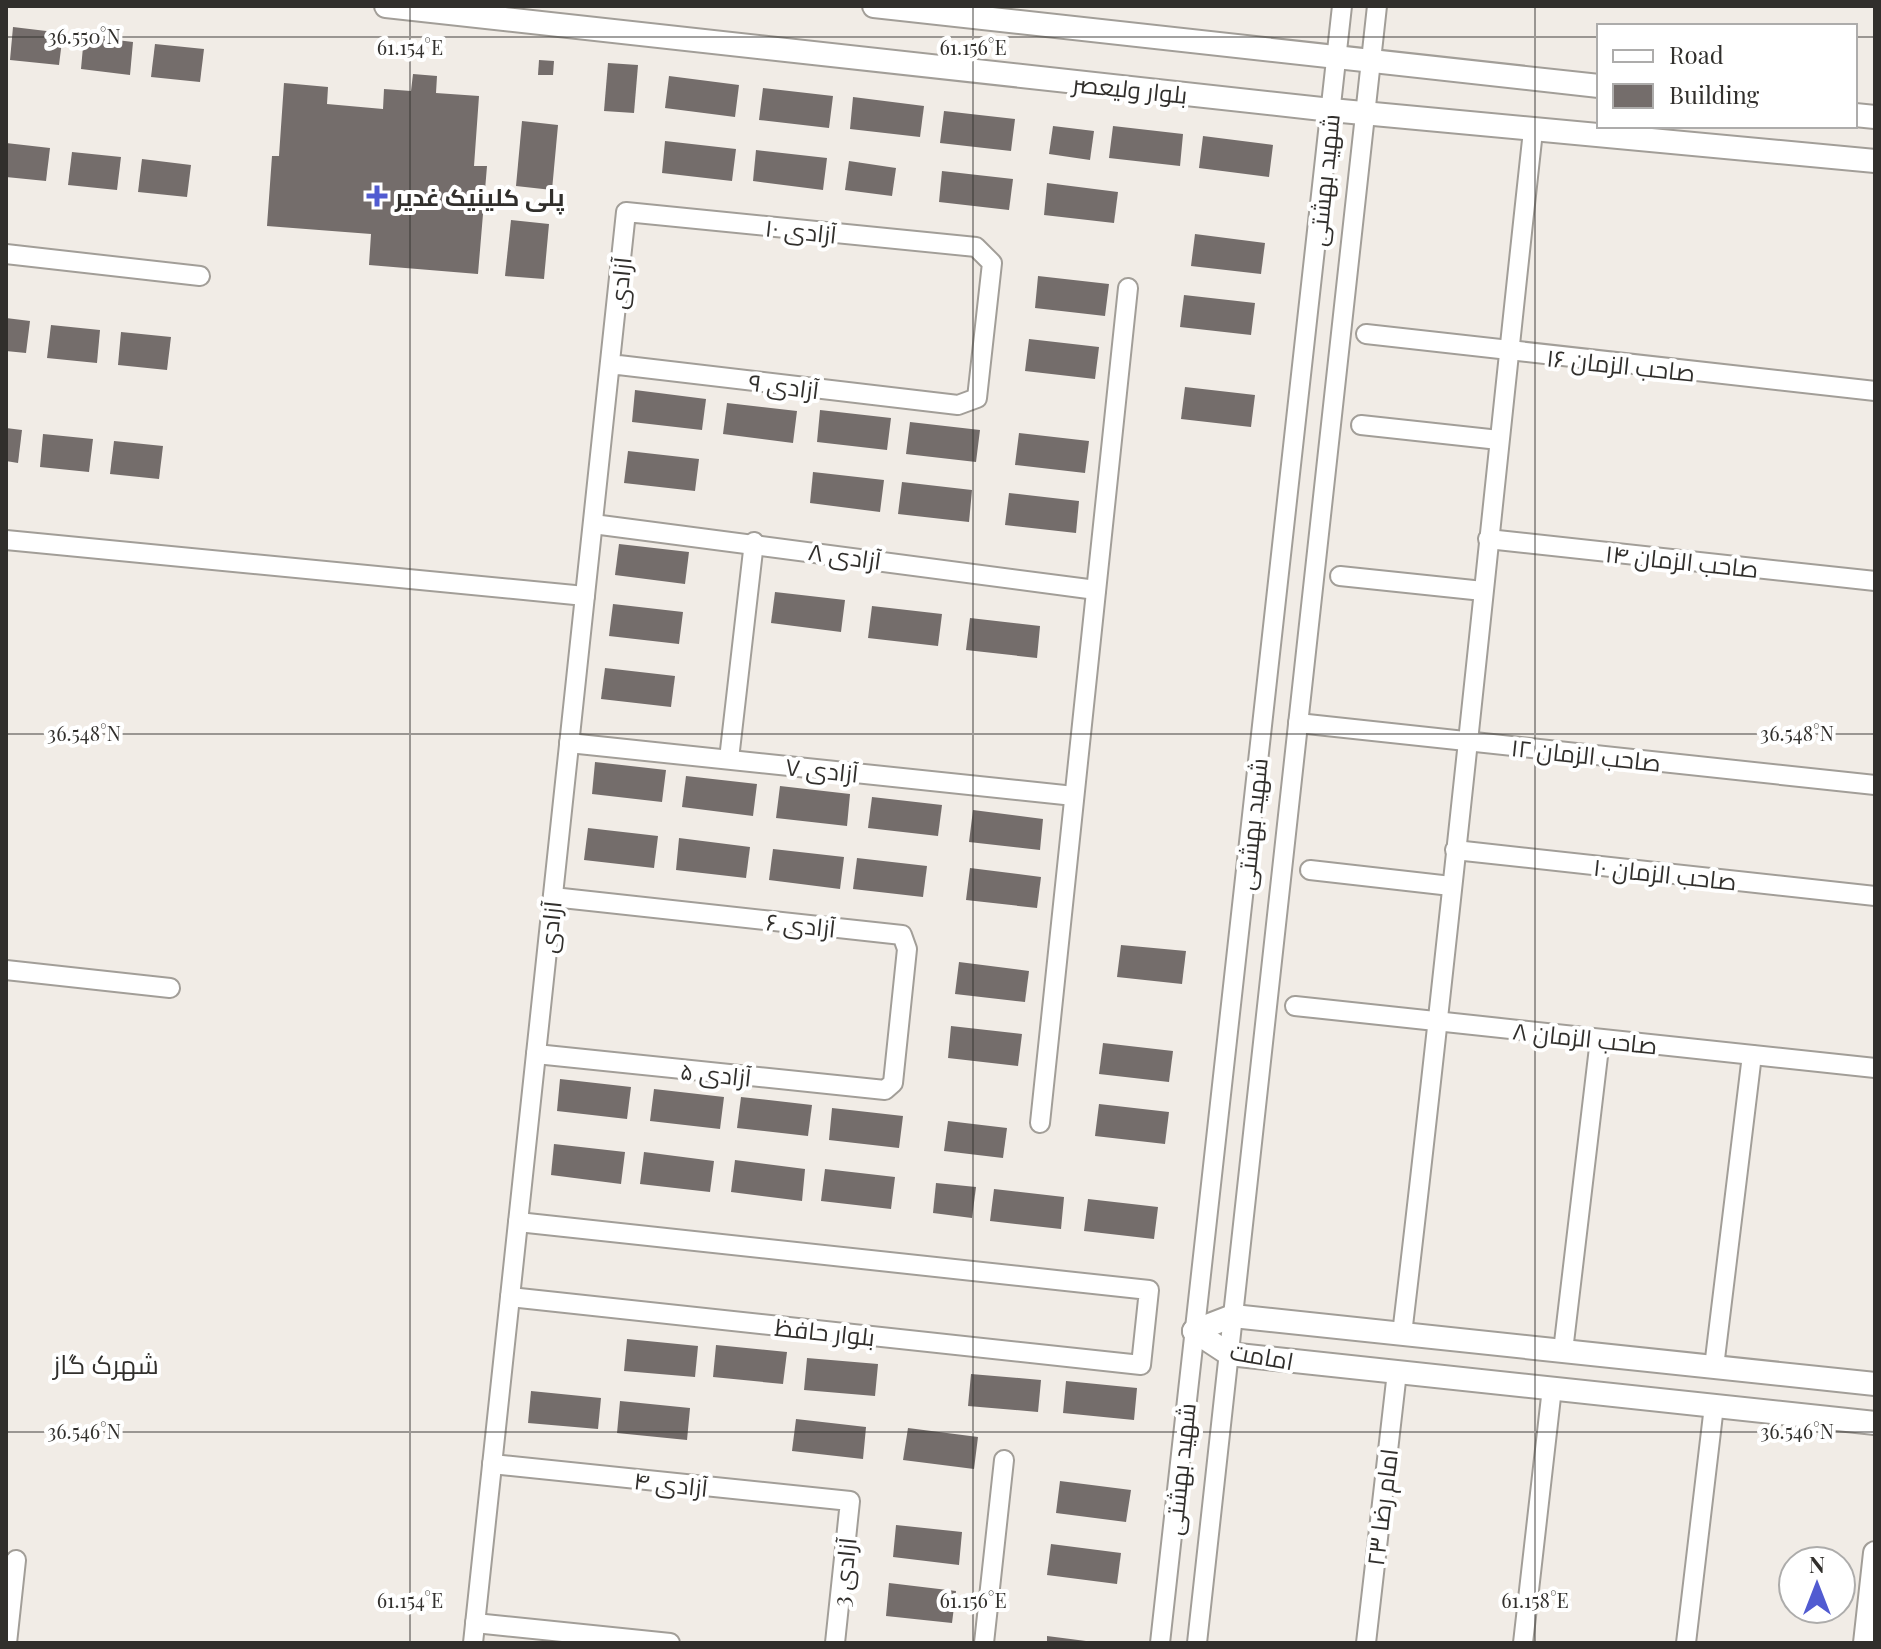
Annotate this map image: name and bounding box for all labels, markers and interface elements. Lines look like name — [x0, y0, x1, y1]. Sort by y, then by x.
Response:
text: 36.550°N — [47, 22, 121, 49]
legend — [1597, 24, 1857, 128]
text: 61.154°E — [377, 33, 443, 60]
text: 61.156°E — [939, 33, 1007, 60]
text: Road — [1669, 38, 1724, 70]
street label: بلوار ولیعصر — [1069, 66, 1189, 110]
text: Building — [1669, 78, 1760, 110]
street label: شهید بهشتی — [1300, 112, 1346, 248]
place label: پلی کلینیک غدیر — [394, 180, 565, 215]
marker: پلی کلینیک غدیر — [366, 185, 388, 207]
street label: آزادی ۱۰ — [764, 210, 839, 250]
street label: آزادی — [600, 255, 638, 311]
street label: صاحب الزمان ۱۶ — [1545, 340, 1697, 388]
street label: آزادی ۹ — [747, 365, 822, 405]
street label: آزادی ۸ — [806, 534, 884, 576]
street label: صاحب الزمان ۱۴ — [1604, 536, 1760, 584]
text: 36.548°N — [47, 719, 121, 746]
text: 36.548°N — [1760, 719, 1834, 746]
street label: صاحب الزمان ۱۲ — [1510, 730, 1662, 778]
street label: آزادی ۷ — [784, 749, 861, 789]
street label: شهید بهشتی — [1228, 756, 1274, 892]
street label: صاحب الزمان ۱۰ — [1592, 850, 1738, 896]
street label: آزادی — [530, 899, 568, 955]
street label: آزادی ۶ — [765, 904, 838, 944]
street label: صاحب الزمان ۸ — [1511, 1013, 1659, 1061]
street label: آزادی ۵ — [679, 1053, 754, 1093]
street label: بلوار حافظ — [773, 1310, 877, 1352]
street label: امامت — [1228, 1334, 1296, 1376]
district label: شهرک گاز — [51, 1346, 159, 1381]
street label: شهید بهشتی — [1156, 1401, 1202, 1537]
text: 36.546°N — [47, 1417, 121, 1444]
text: 36.546°N — [1760, 1417, 1834, 1444]
street label: امام رضا ۲۳ — [1358, 1447, 1406, 1568]
street label: آزادی ۴ — [632, 1463, 710, 1503]
street label: آزادی 3 — [823, 1535, 863, 1608]
north arrow — [1777, 1545, 1857, 1625]
text: N — [1809, 1549, 1825, 1579]
text: 61.154°E — [377, 1586, 443, 1613]
text: 61.156°E — [939, 1586, 1007, 1613]
text: 61.158°E — [1501, 1586, 1569, 1613]

